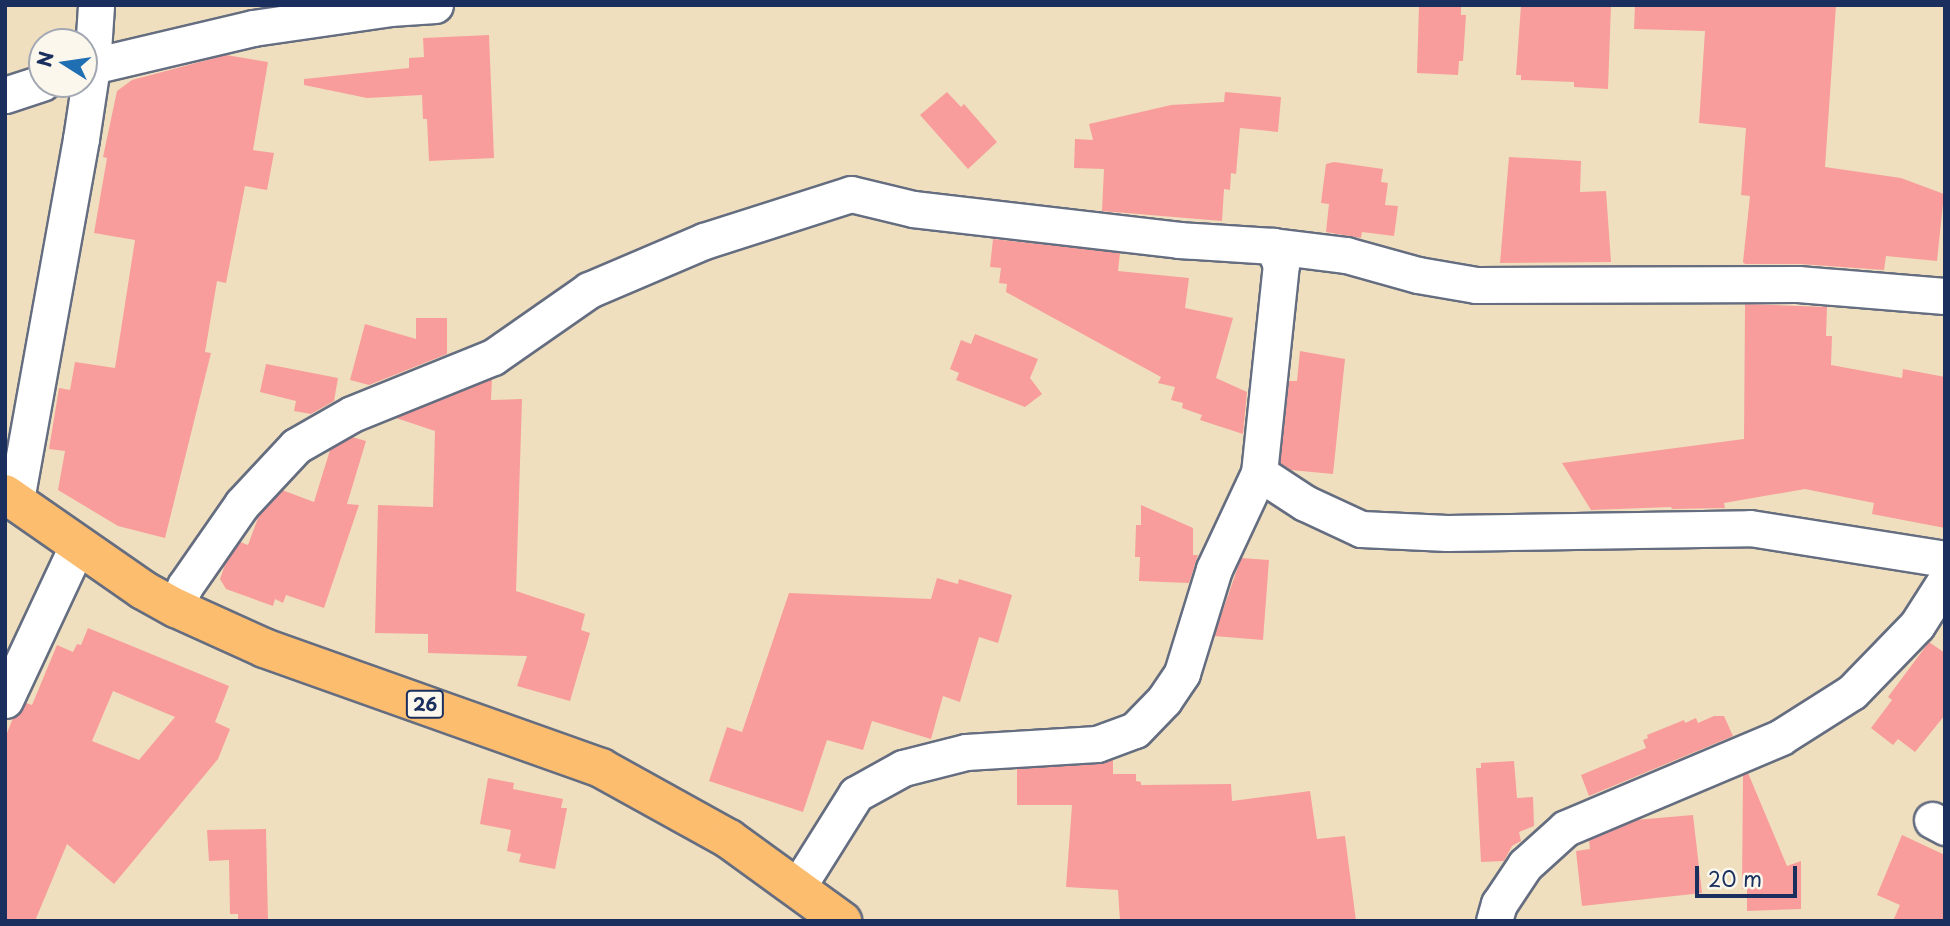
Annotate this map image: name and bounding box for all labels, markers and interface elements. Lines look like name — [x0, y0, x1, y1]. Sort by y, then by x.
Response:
north arrow — [28, 28, 98, 98]
text: N — [29, 49, 60, 69]
road number: 26 — [406, 690, 444, 718]
scale bar — [1698, 852, 1800, 896]
text: 20 m — [1708, 862, 1762, 894]

